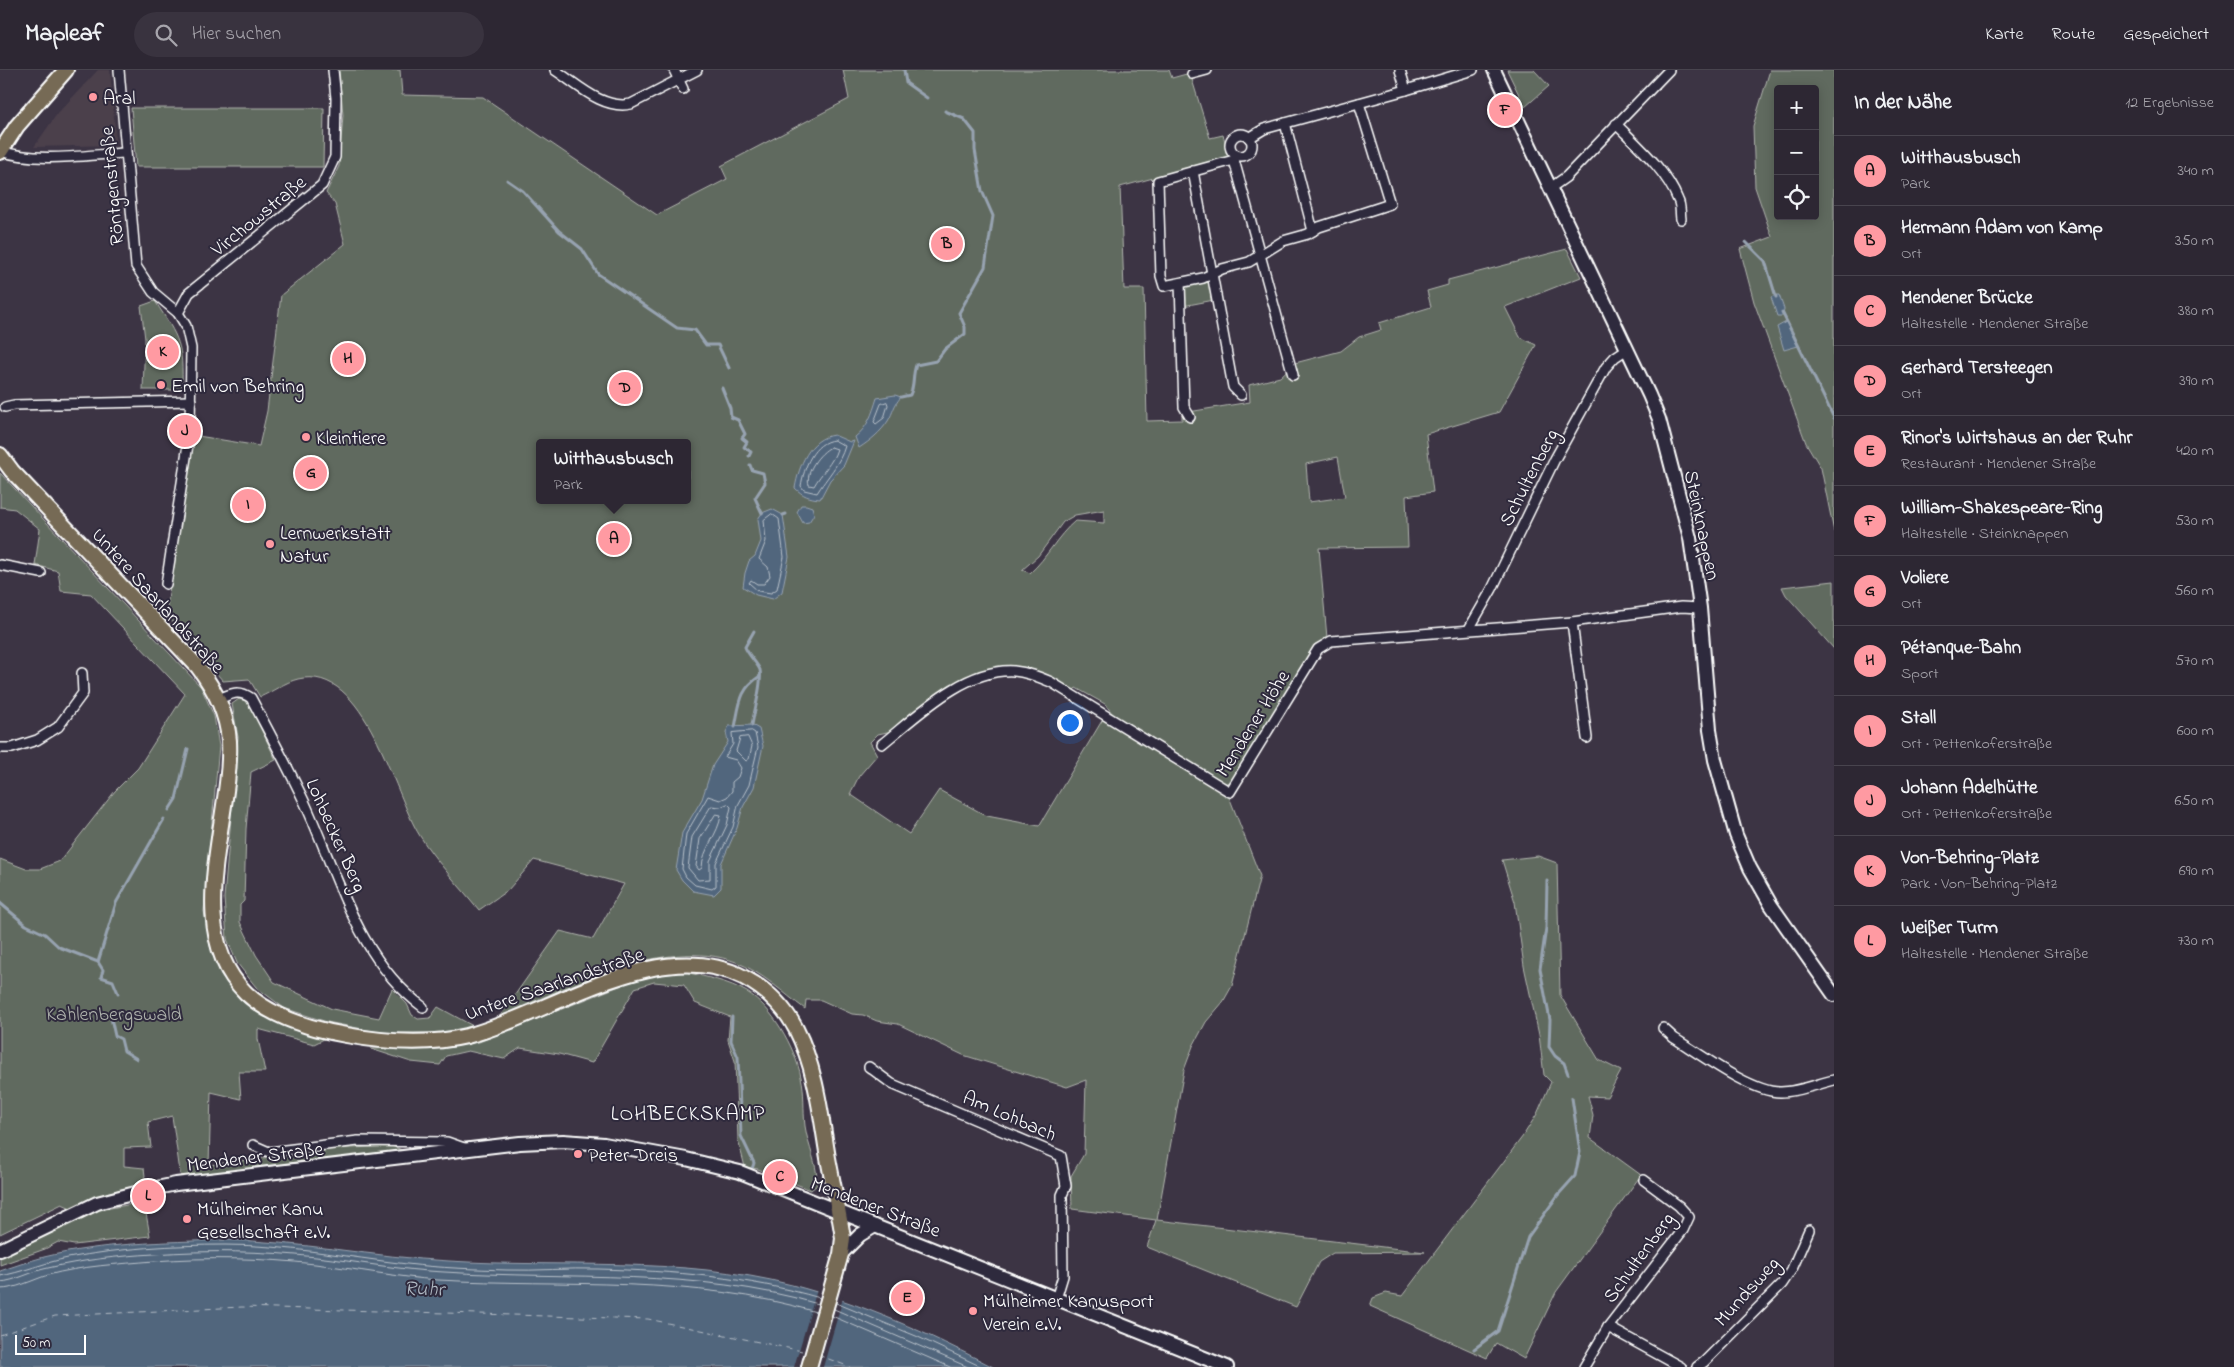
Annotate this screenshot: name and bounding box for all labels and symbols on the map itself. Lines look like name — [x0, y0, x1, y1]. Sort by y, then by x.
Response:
place label: Aral — [103, 85, 136, 114]
marker: Aral — [87, 91, 99, 103]
pin: F — [1489, 91, 1521, 129]
street label: Röntgenstraße — [94, 125, 134, 246]
street label: Virchowstraße — [205, 169, 314, 265]
pin: B — [931, 225, 963, 263]
pin: K — [147, 333, 179, 371]
pin: H — [332, 340, 364, 378]
pin: D — [609, 369, 641, 407]
place label: Emil von Behring — [171, 373, 304, 403]
marker: Emil von Behring — [155, 379, 167, 391]
pin: J — [169, 412, 201, 450]
street label: Schultenberg — [1493, 424, 1568, 532]
place label: Kleintiere — [316, 425, 386, 454]
marker: Kleintiere — [300, 431, 312, 443]
pin: G — [295, 454, 327, 492]
street label: Steinknappen — [1675, 468, 1726, 583]
pin: I — [232, 486, 264, 524]
place label: Lernwerkstatt Natur — [280, 520, 391, 572]
pin: A — [598, 520, 630, 558]
street label: Untere Saarlandstraße — [84, 522, 231, 681]
marker: Lernwerkstatt Natur — [264, 538, 276, 550]
street label: Mendener Höhe — [1210, 665, 1299, 783]
your location — [1057, 710, 1083, 736]
street label: Lohbecker Berg — [296, 775, 373, 898]
street label: Untere Saarlandstraße — [461, 941, 648, 1030]
park label: Kahlenbergswald — [46, 1001, 182, 1031]
street label: Am Lohbach — [958, 1085, 1060, 1150]
district label: LOHBECKSKAMP — [611, 1100, 765, 1130]
street label: Mendener Straße — [185, 1136, 325, 1181]
place label: Peter Dreis — [588, 1142, 678, 1171]
marker: Peter Dreis — [572, 1148, 584, 1160]
pin: C — [764, 1158, 796, 1196]
street label: Mendener Straße — [806, 1170, 944, 1246]
pin: L — [132, 1177, 164, 1215]
place label: Mülheimer Kanu Gesellschaft e.V. — [197, 1196, 330, 1248]
street label: Schultenberg — [1597, 1207, 1684, 1311]
marker: Mülheimer Kanu Gesellschaft e.V. — [181, 1213, 193, 1225]
street label: Mundsweg — [1708, 1251, 1788, 1335]
water label: Ruhr — [403, 1274, 447, 1306]
pin: E — [891, 1279, 923, 1317]
place label: Mülheimer Kanusport Verein e.V. — [982, 1288, 1154, 1340]
marker: Mülheimer Kanusport Verein e.V. — [967, 1305, 979, 1317]
scale bar — [15, 1332, 86, 1355]

